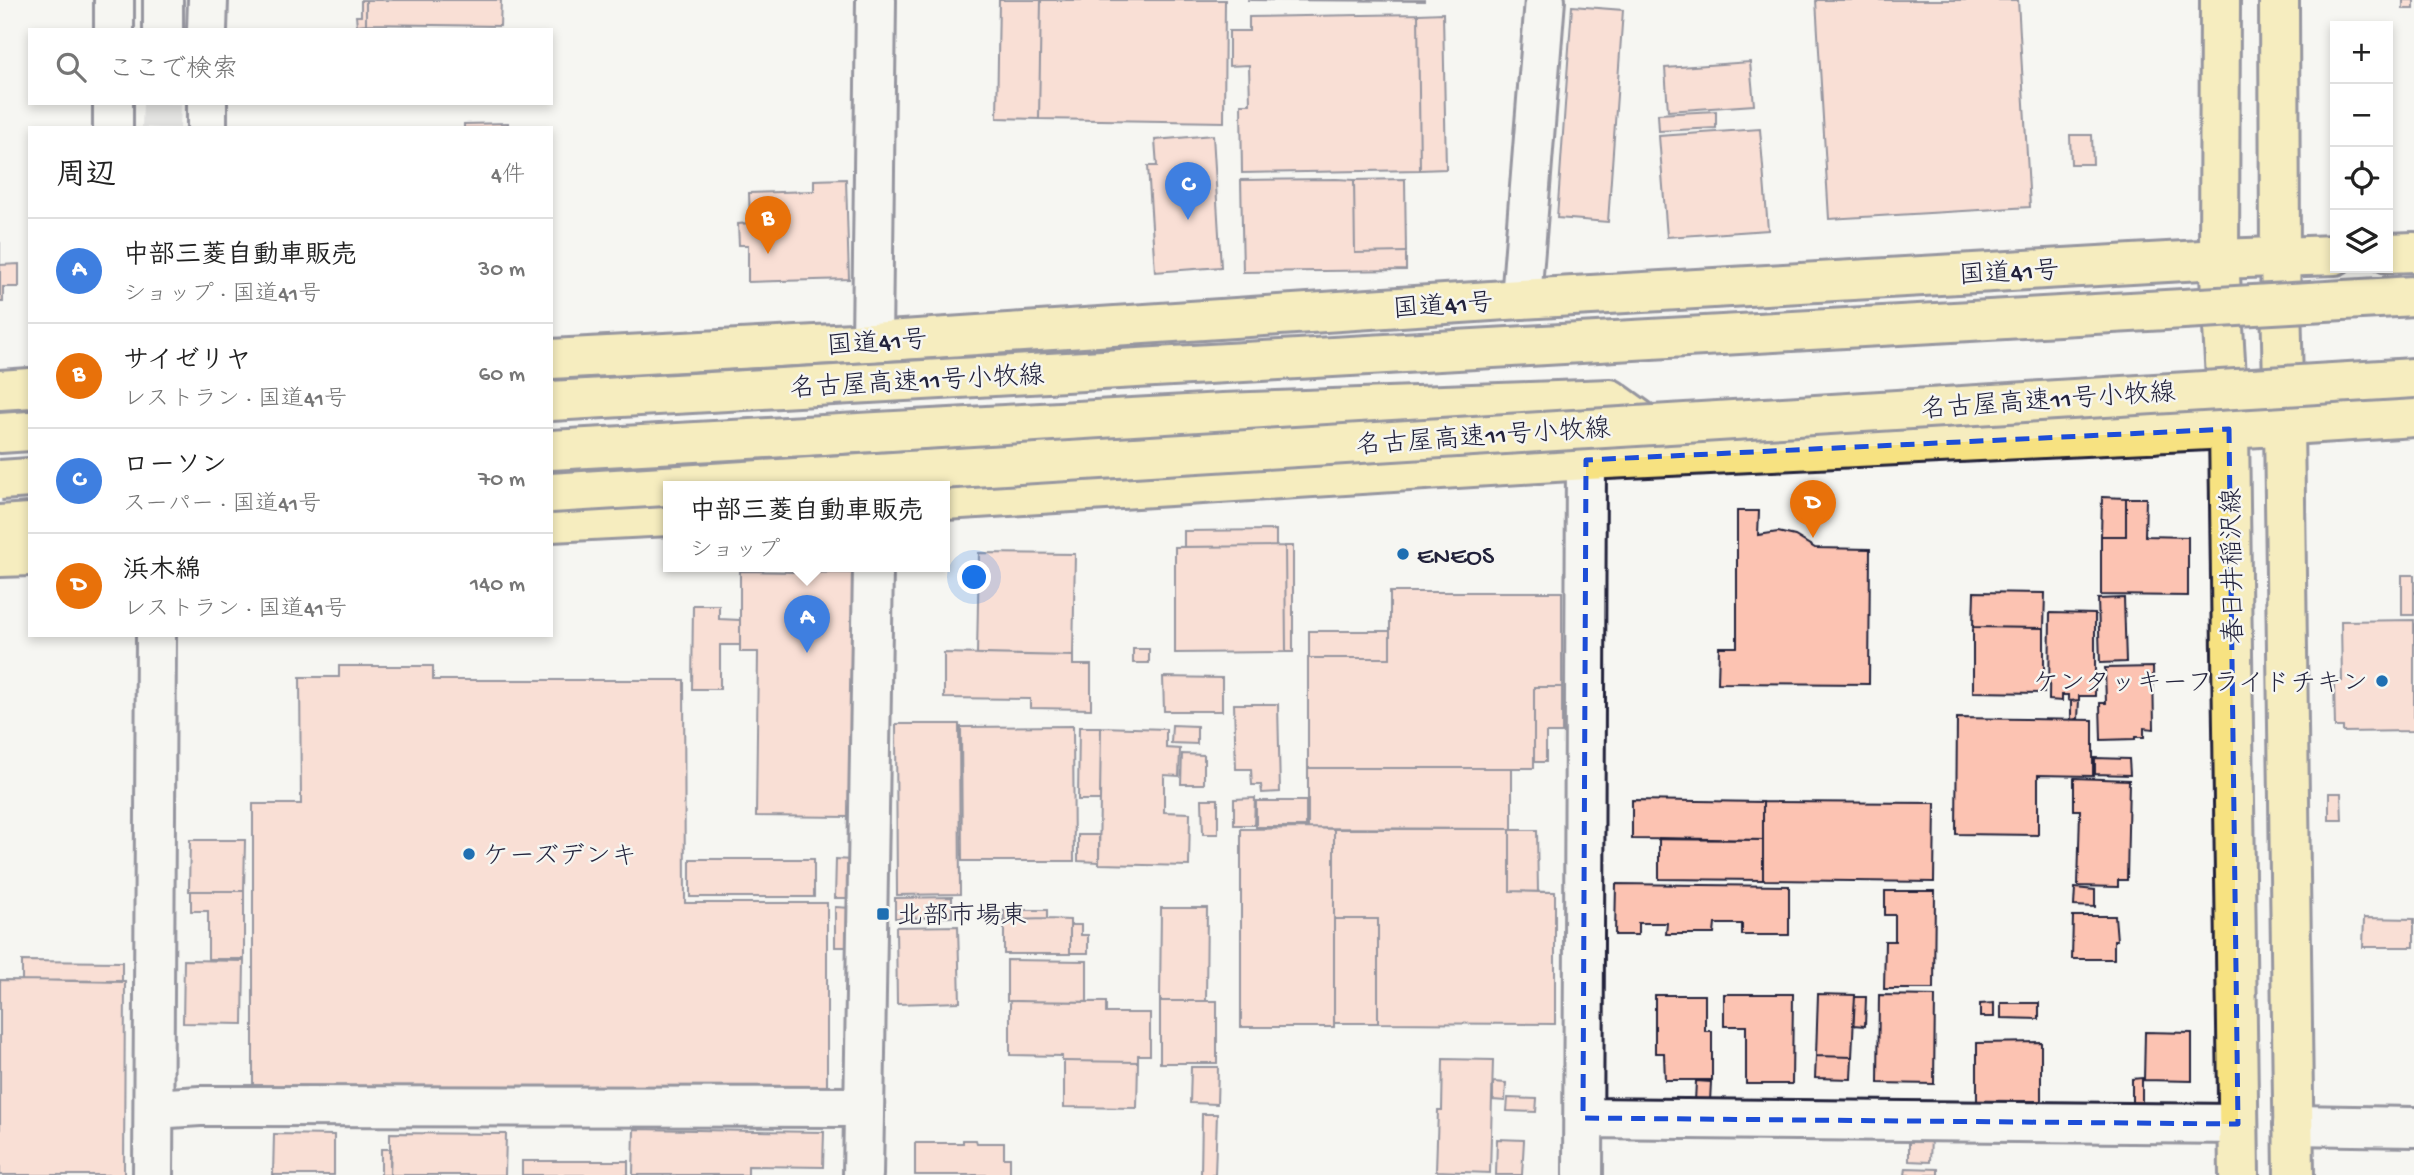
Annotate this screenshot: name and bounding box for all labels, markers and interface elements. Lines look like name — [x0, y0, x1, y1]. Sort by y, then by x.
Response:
map controls — [2330, 21, 2393, 273]
button: + — [2330, 21, 2393, 84]
search box — [28, 28, 553, 105]
icon: search — [52, 48, 90, 86]
text: ここで検索 — [108, 56, 238, 87]
button: − — [2330, 84, 2393, 147]
button: locate — [2330, 147, 2393, 210]
text: 周辺 — [56, 160, 116, 195]
pin: C — [1165, 162, 1211, 220]
text: 4件 — [491, 163, 525, 190]
pin: B — [745, 196, 791, 254]
button: layers — [2330, 210, 2393, 273]
text: 中部三菱自動車販売 — [123, 242, 357, 273]
street label: 国道41号 — [1958, 256, 2060, 294]
text: A — [72, 257, 86, 284]
text: 30 m — [478, 257, 525, 284]
text: ショップ · 国道41号 — [123, 282, 321, 309]
street label: 国道41号 — [1392, 289, 1495, 327]
street label: 国道41号 — [826, 326, 929, 364]
text: サイゼリヤ — [123, 347, 251, 378]
street label: 名古屋高速11号小牧線 — [789, 360, 1045, 407]
text: B — [73, 362, 85, 389]
text: 60 m — [479, 362, 525, 389]
street label: 名古屋高速11号小牧線 — [1920, 377, 2177, 428]
text: レストラン · 国道41号 — [123, 387, 347, 414]
street label: 名古屋高速11号小牧線 — [1355, 413, 1612, 464]
text: ローソン — [123, 452, 227, 483]
text: C — [73, 467, 85, 494]
text: 70 m — [478, 467, 525, 494]
pin: D — [1790, 480, 1836, 538]
popup — [663, 481, 950, 572]
street label: 春日井稲沢線 — [2217, 488, 2252, 644]
text: スーパー · 国道41号 — [123, 492, 321, 519]
text: 中部三菱自動車販売 — [689, 498, 924, 529]
text: ショップ — [689, 538, 781, 565]
place label: ENEOS — [1417, 543, 1495, 574]
marker: ENEOS — [1395, 546, 1411, 562]
text: 浜木綿 — [123, 557, 201, 588]
your location — [957, 560, 991, 594]
text: D — [72, 572, 87, 599]
text: 140 m — [470, 572, 525, 599]
pin: A — [784, 595, 830, 653]
text: レストラン · 国道41号 — [123, 597, 347, 624]
place label: ケンタッキーフライドチキン — [2033, 670, 2368, 701]
marker: ケンタッキーフライドチキン — [2374, 673, 2390, 689]
place label: ケーズデンキ — [483, 843, 637, 874]
marker: ケーズデンキ — [461, 846, 477, 862]
place label: 北部市場東 — [897, 901, 1027, 934]
marker: 北部市場東 — [875, 906, 891, 922]

